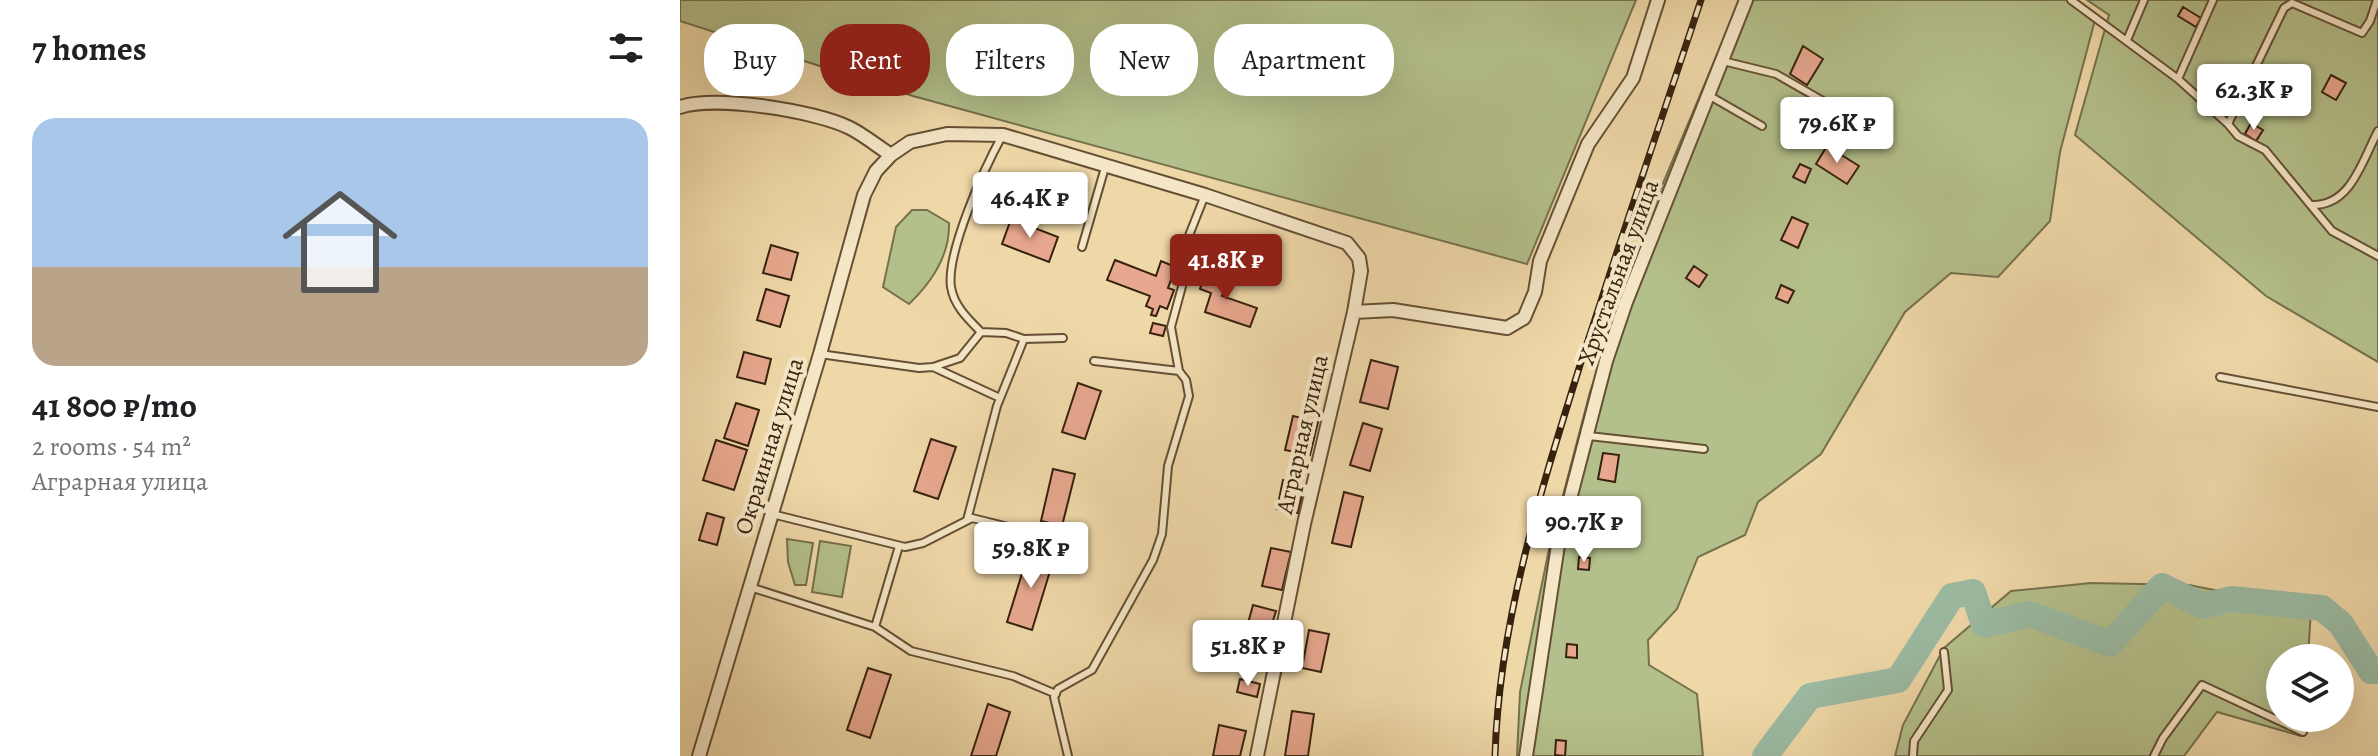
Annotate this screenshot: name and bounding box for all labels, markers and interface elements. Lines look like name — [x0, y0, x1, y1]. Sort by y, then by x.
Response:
chip: Buy — [704, 24, 804, 96]
chip: Rent — [820, 24, 930, 96]
chip: Filters — [946, 24, 1074, 96]
chip: New — [1090, 24, 1198, 96]
chip: Apartment — [1214, 24, 1394, 96]
text: 7 homes — [32, 25, 147, 72]
icon: filters — [604, 26, 648, 70]
pin: 62.3K ₽ — [2180, 64, 2328, 132]
text: 62.3K ₽ — [2215, 72, 2293, 107]
pin: 79.6K ₽ — [1763, 97, 1911, 165]
text: 79.6K ₽ — [1798, 105, 1876, 140]
icon: home — [268, 170, 412, 314]
pin: 46.4K ₽ — [956, 172, 1104, 240]
street label: Хрустальная улица — [1570, 175, 1666, 369]
text: 46.4K ₽ — [991, 180, 1069, 215]
pin: 41.8K ₽ — [1152, 234, 1300, 302]
text: 41.8K ₽ — [1188, 242, 1264, 277]
street label: Аграрная улица — [1268, 351, 1336, 518]
street label: Окраинная улица — [727, 354, 811, 538]
text: 41 800 ₽/mo — [32, 382, 197, 429]
text: 2 rooms · 54 m² — [32, 429, 191, 464]
text: Аграрная улица — [32, 464, 208, 499]
pin: 90.7K ₽ — [1510, 496, 1658, 564]
text: 90.7K ₽ — [1545, 504, 1623, 539]
pin: 59.8K ₽ — [957, 522, 1105, 590]
text: 59.8K ₽ — [992, 530, 1070, 565]
pin: 51.8K ₽ — [1174, 620, 1322, 688]
text: 51.8K ₽ — [1211, 628, 1285, 663]
map controls — [2266, 644, 2354, 732]
button: layers — [2266, 644, 2354, 732]

